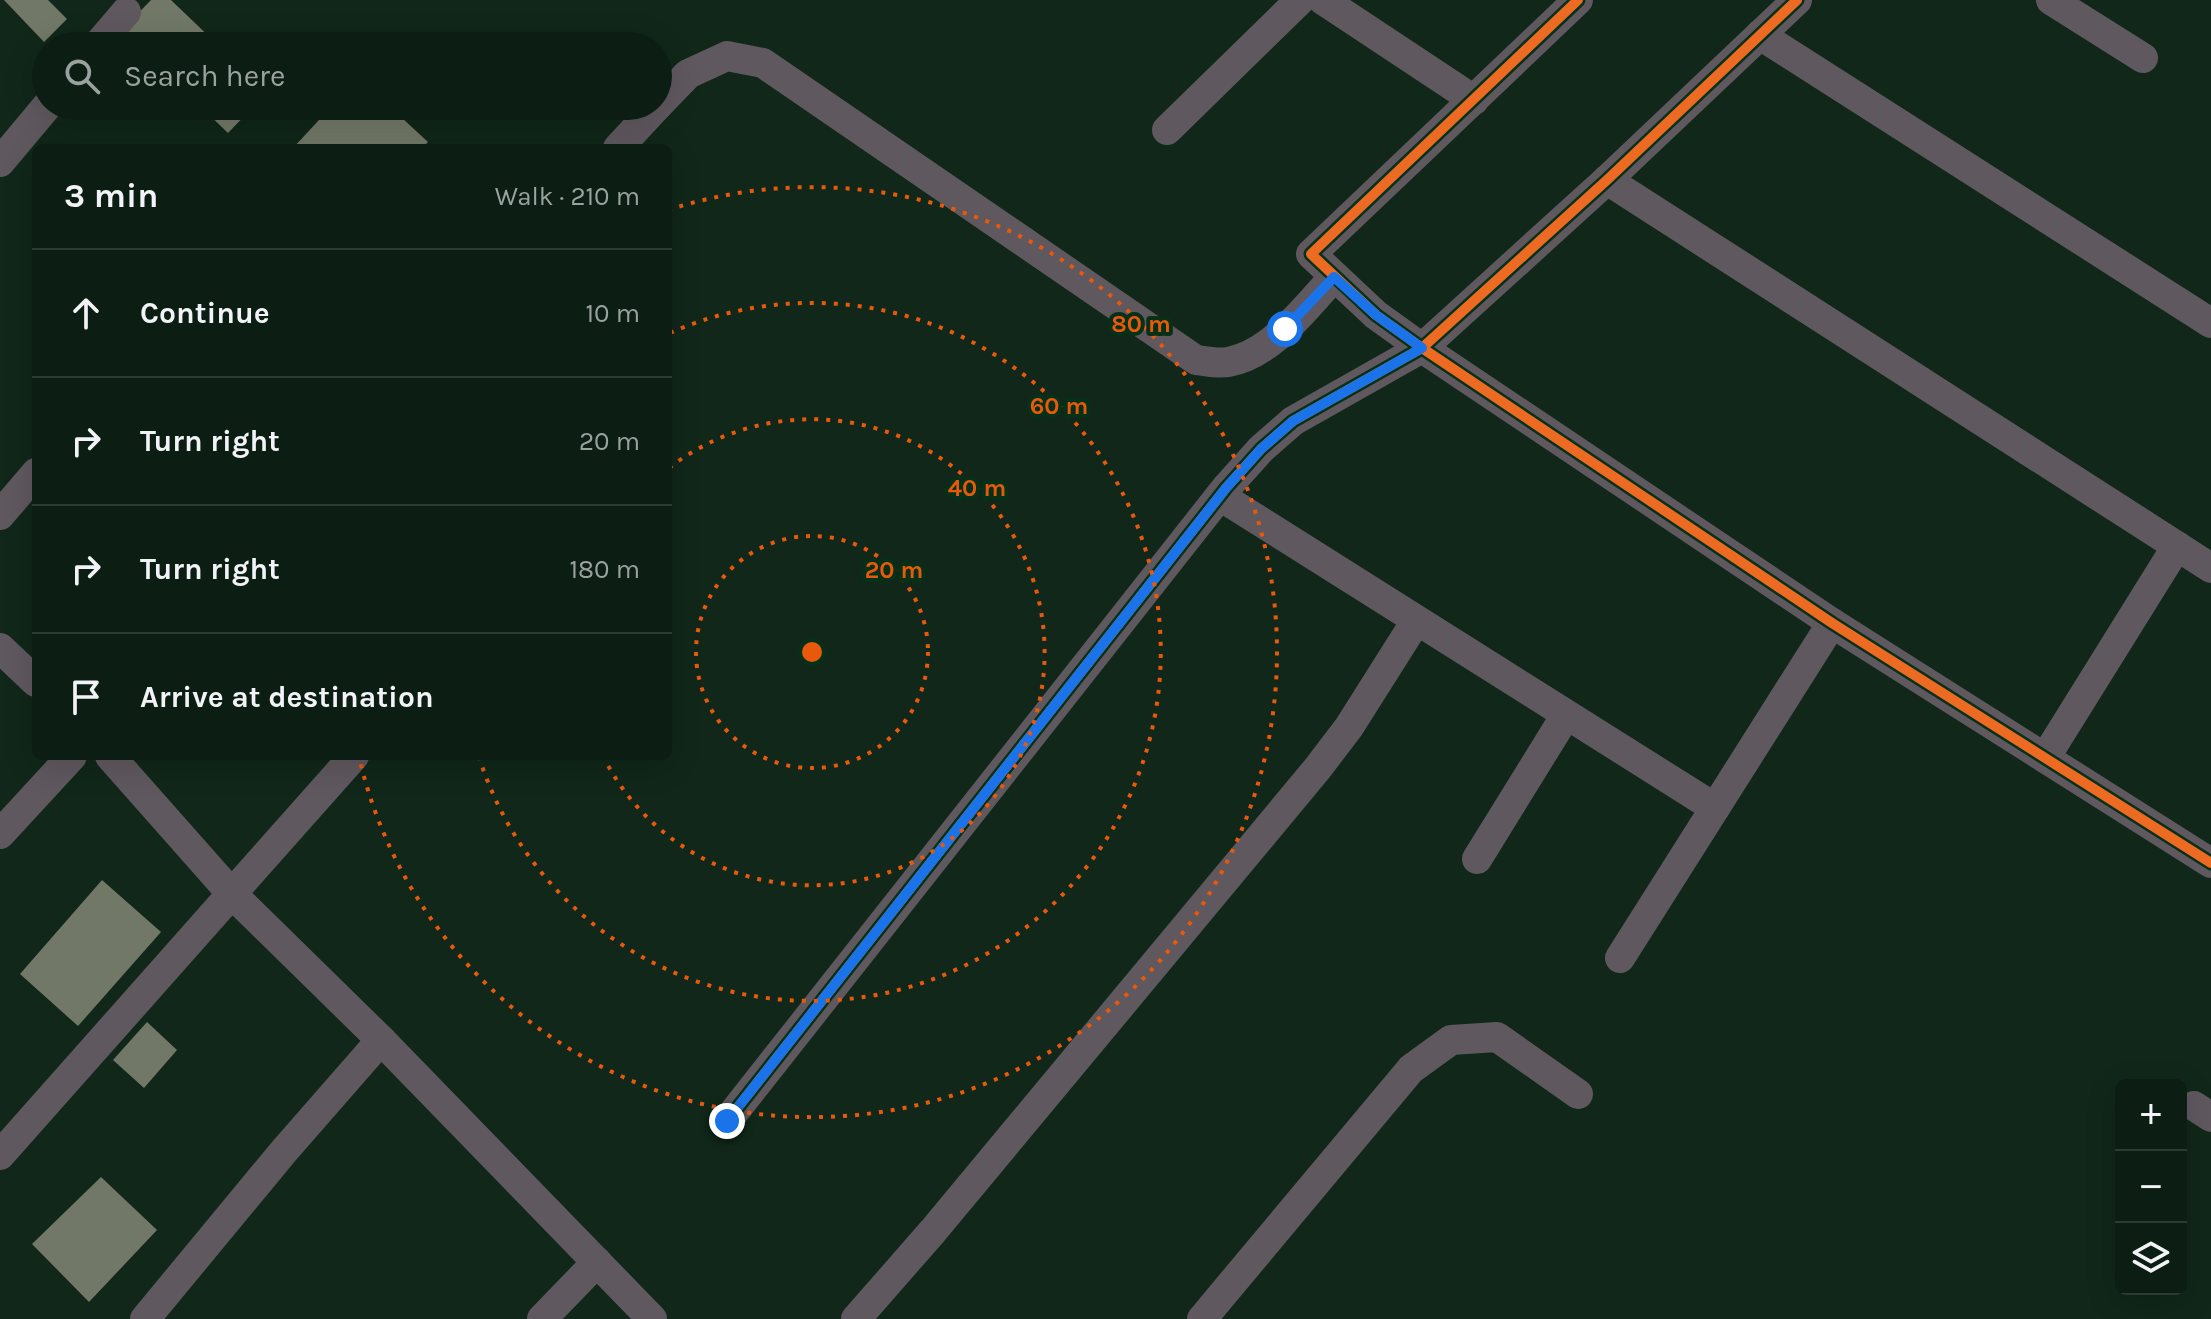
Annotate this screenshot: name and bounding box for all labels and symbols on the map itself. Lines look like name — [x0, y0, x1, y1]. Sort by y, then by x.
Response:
text: 80 m — [1111, 310, 1171, 338]
route start — [1267, 311, 1303, 347]
text: 60 m — [1030, 392, 1088, 420]
text: 40 m — [948, 474, 1006, 502]
text: 20 m — [865, 556, 923, 584]
centre of rings — [798, 638, 826, 666]
route end — [709, 1103, 745, 1139]

